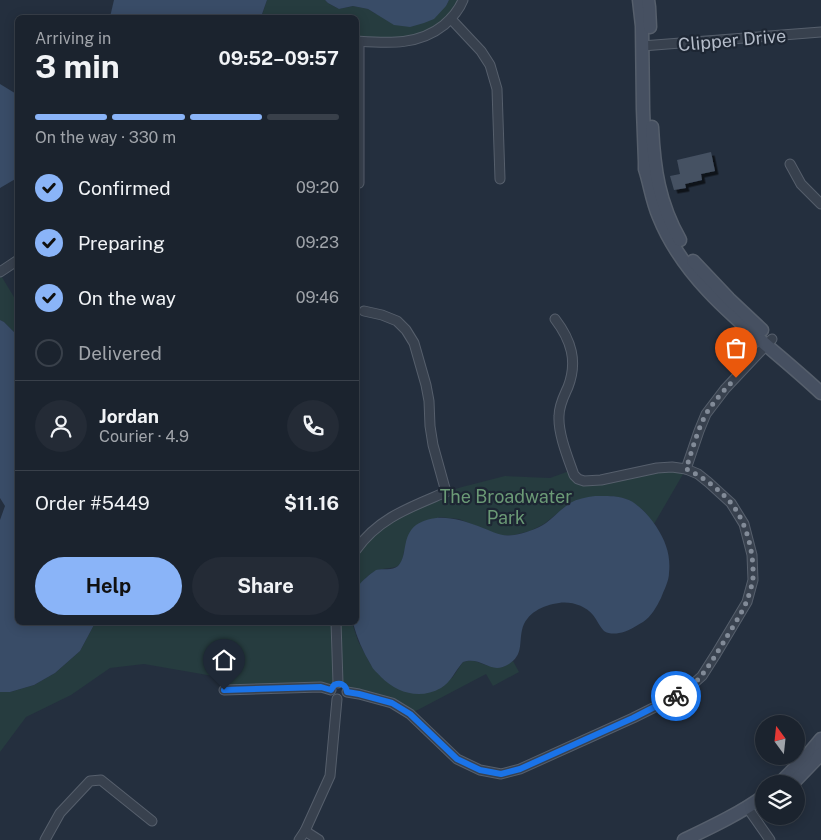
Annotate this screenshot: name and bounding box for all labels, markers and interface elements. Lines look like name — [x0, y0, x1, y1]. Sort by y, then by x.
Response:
street label: Clipper Drive — [677, 25, 787, 55]
text: Arriving in — [35, 29, 111, 48]
text: 09:52–09:57 — [218, 47, 339, 69]
text: 3 min — [35, 48, 120, 85]
text: On the way · 330 m — [35, 128, 176, 147]
icon: check — [35, 174, 63, 202]
text: Confirmed — [78, 177, 171, 199]
text: 09:20 — [296, 178, 339, 197]
icon: check — [35, 229, 63, 257]
text: Preparing — [78, 232, 165, 254]
text: 09:23 — [296, 233, 339, 252]
icon: check — [35, 284, 63, 312]
text: On the way — [78, 287, 176, 309]
text: 09:46 — [296, 288, 339, 307]
pin — [715, 327, 757, 378]
icon: bag — [722, 334, 750, 362]
text: Delivered — [78, 342, 162, 364]
button: person — [35, 400, 87, 452]
button: phone — [287, 400, 339, 452]
text: Jordan — [99, 405, 159, 427]
text: Courier · 4.9 — [99, 427, 189, 446]
park label: The Broadwater Park — [440, 486, 572, 528]
text: Order #5449 — [35, 492, 150, 514]
text: $11.16 — [284, 492, 339, 514]
button: Help — [35, 557, 182, 615]
button: Share — [192, 557, 339, 615]
pin — [203, 639, 245, 690]
icon: home — [210, 646, 238, 674]
courier — [651, 671, 701, 721]
icon: bike — [662, 682, 690, 710]
north arrow — [755, 715, 805, 765]
map controls — [755, 715, 805, 825]
button: layers — [755, 775, 805, 825]

